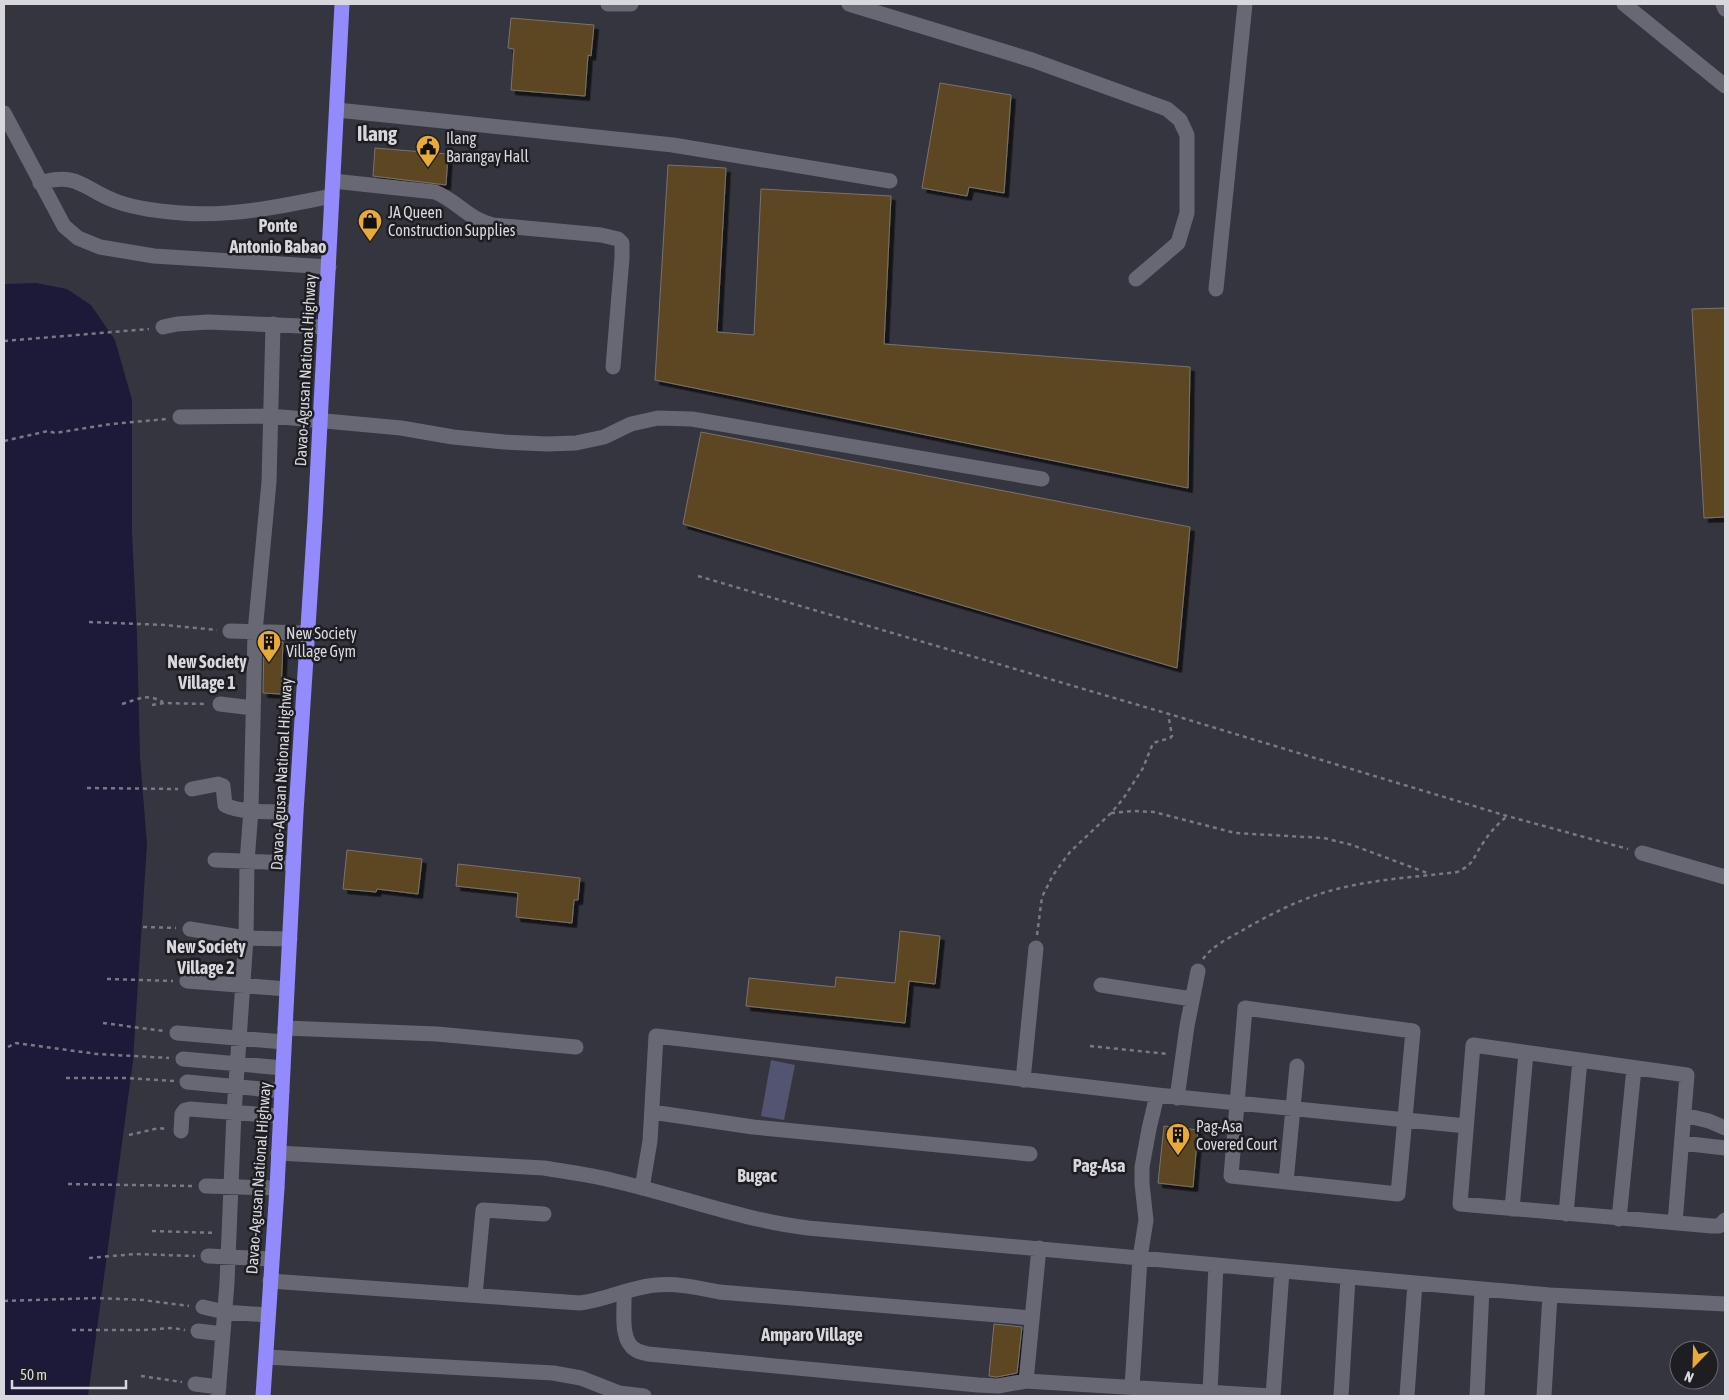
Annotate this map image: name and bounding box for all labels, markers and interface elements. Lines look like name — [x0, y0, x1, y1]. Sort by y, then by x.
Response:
district label: Ilang — [357, 121, 398, 145]
place label: Ilang Barangay Hall — [446, 129, 529, 166]
public building icon: Ilang Barangay Hall — [415, 134, 441, 168]
place label: JA Queen Construction Supplies — [388, 203, 516, 240]
shop icon: JA Queen Construction Supplies — [357, 208, 383, 242]
district label: Ponte Antonio Babao — [228, 215, 327, 257]
street label: Davao-Agusan National Highway — [291, 273, 320, 467]
place label: New Society Village Gym — [286, 624, 357, 661]
building icon: New Society Village Gym — [256, 629, 282, 663]
district label: New Society Village 1 — [167, 651, 247, 693]
street label: Davao-Agusan National Highway — [267, 677, 296, 871]
district label: New Society Village 2 — [166, 936, 246, 978]
street label: Davao-Agusan National Highway — [242, 1081, 275, 1275]
place label: Pag-Asa Covered Court — [1196, 1117, 1278, 1153]
building icon: Pag-Asa Covered Court — [1165, 1122, 1191, 1156]
district label: Pag-Asa — [1073, 1155, 1125, 1176]
district label: Bugac — [737, 1165, 777, 1186]
district label: Amparo Village — [760, 1324, 863, 1345]
north arrow — [1669, 1340, 1719, 1390]
scale bar — [12, 1358, 126, 1390]
text: 50 m — [20, 1366, 47, 1383]
text: N — [1682, 1368, 1696, 1386]

